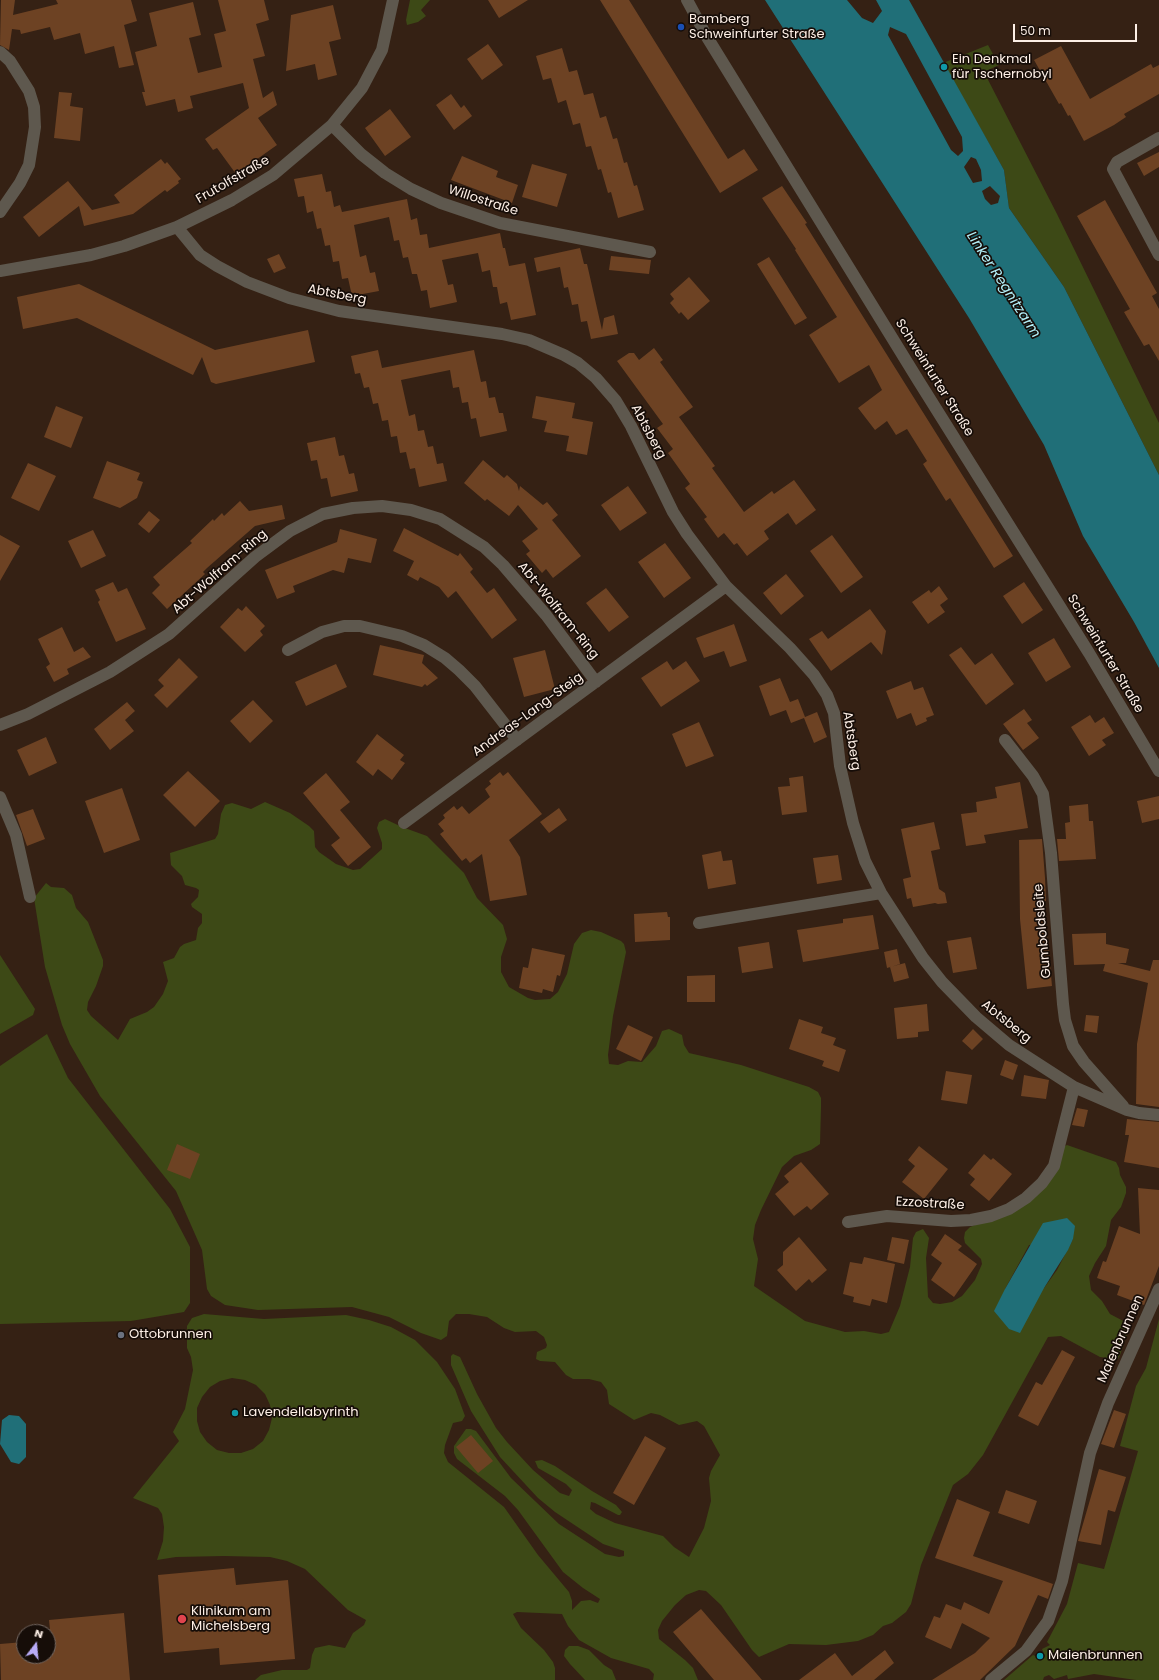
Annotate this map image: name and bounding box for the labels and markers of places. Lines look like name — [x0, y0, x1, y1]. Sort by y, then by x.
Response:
place label: Bamberg Schweinfurter Straße — [689, 12, 825, 43]
marker: Bamberg Schweinfurter Straße — [676, 22, 686, 32]
place label: Ein Denkmal für Tschernobyl — [952, 52, 1052, 83]
marker: Ein Denkmal für Tschernobyl — [939, 62, 949, 72]
place label: Ottobrunnen — [129, 1327, 212, 1343]
marker: Ottobrunnen — [116, 1330, 126, 1340]
place label: Lavendellabyrinth — [243, 1405, 359, 1421]
marker: Lavendellabyrinth — [230, 1408, 240, 1418]
place label: Klinikum am Michelsberg — [191, 1604, 271, 1635]
marker: Klinikum am Michelsberg — [176, 1613, 188, 1625]
place label: Maienbrunnen — [1048, 1648, 1143, 1664]
marker: Maienbrunnen — [1035, 1651, 1045, 1661]

